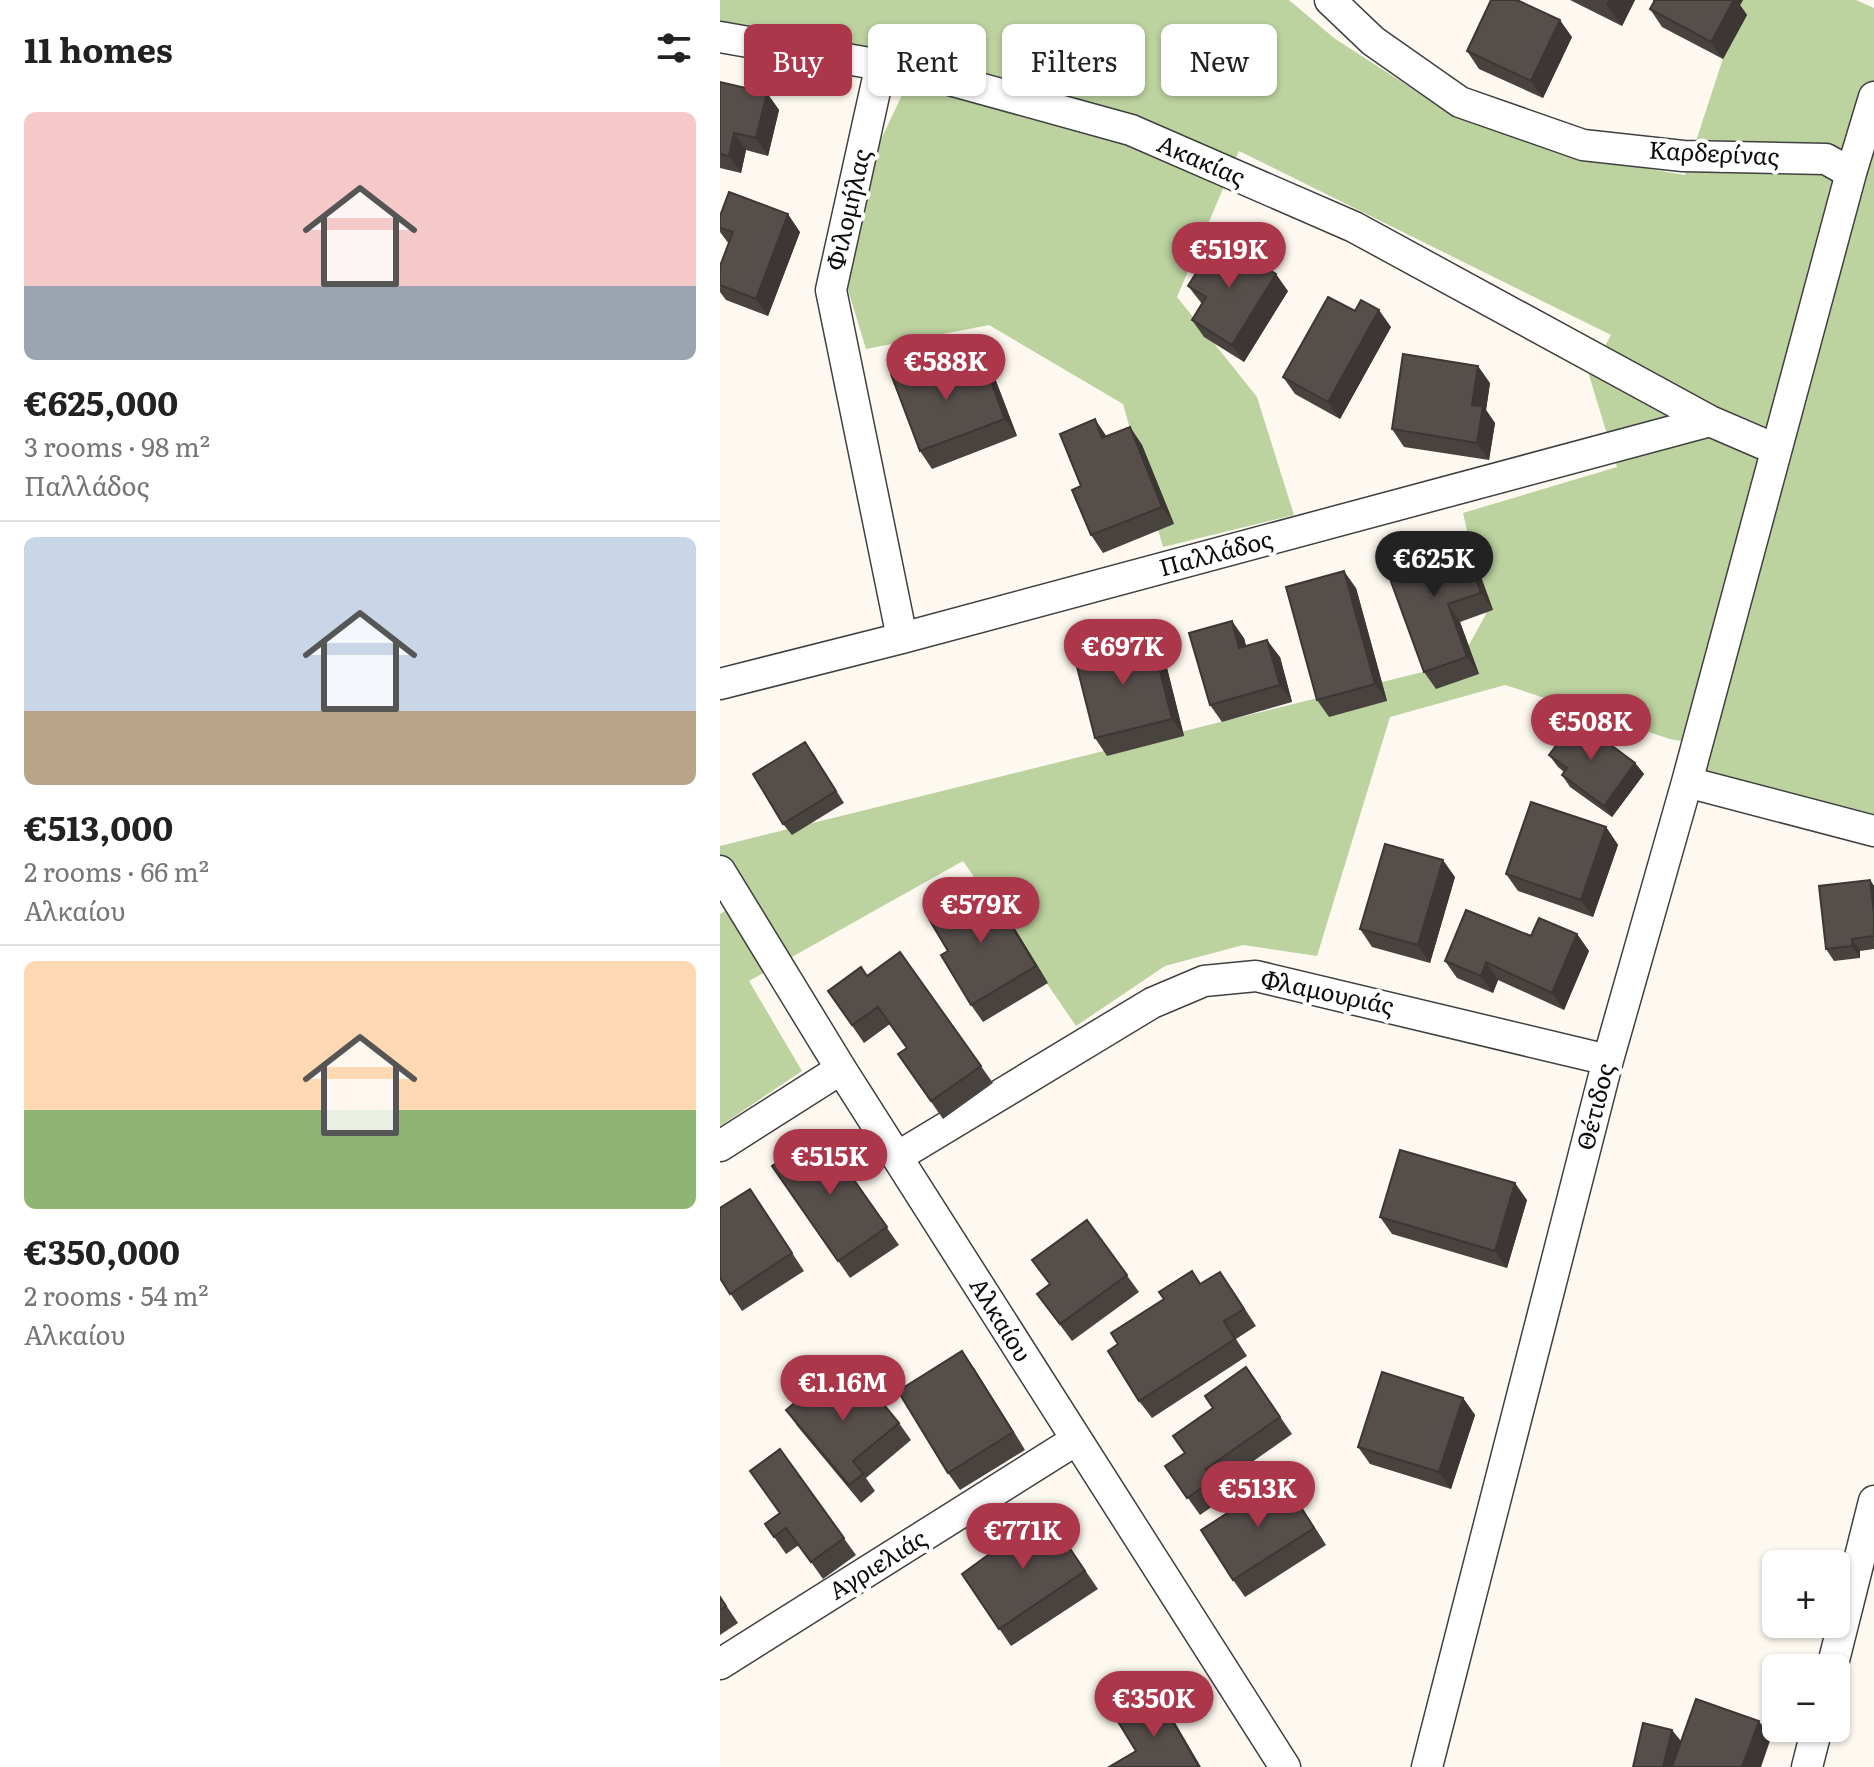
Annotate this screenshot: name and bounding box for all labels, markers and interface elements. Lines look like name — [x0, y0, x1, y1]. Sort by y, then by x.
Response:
text: 11 homes — [24, 23, 173, 73]
chip: Buy — [744, 24, 852, 96]
chip: Rent — [868, 24, 986, 96]
chip: Filters — [1002, 24, 1145, 96]
chip: New — [1161, 24, 1277, 96]
icon: filters — [652, 26, 696, 70]
street label: Ακακίας — [1153, 125, 1251, 193]
street label: Καρδερίνας — [1648, 131, 1780, 172]
street label: Φιλομήλας — [816, 145, 878, 274]
icon: home — [288, 164, 432, 308]
pin: €519K — [1173, 222, 1285, 290]
text: €519K — [1190, 228, 1268, 267]
pin: €588K — [890, 334, 1002, 402]
text: €588K — [904, 340, 988, 379]
text: €625,000 — [24, 376, 178, 426]
text: 3 rooms · 98 m² — [24, 426, 210, 465]
text: Παλλάδος — [24, 465, 150, 504]
street label: Παλλάδος — [1155, 520, 1276, 583]
pin: €625K — [1378, 531, 1490, 599]
text: €625K — [1393, 537, 1475, 576]
icon: home — [288, 589, 432, 733]
pin: €697K — [1067, 619, 1179, 687]
text: €697K — [1082, 625, 1164, 664]
pin: €508K — [1535, 694, 1647, 762]
text: €508K — [1549, 700, 1633, 739]
text: €513,000 — [24, 801, 173, 851]
text: 2 rooms · 66 m² — [24, 851, 209, 890]
pin: €579K — [925, 877, 1037, 945]
text: €579K — [940, 883, 1022, 922]
text: Αλκαίου — [24, 890, 125, 929]
street label: Φλαμουριάς — [1258, 959, 1398, 1022]
icon: home — [288, 1013, 432, 1157]
street label: Θέτιδος — [1566, 1059, 1621, 1154]
pin: €515K — [774, 1129, 886, 1197]
text: €515K — [791, 1135, 869, 1174]
text: €350,000 — [24, 1225, 180, 1275]
street label: Αλκαίου — [963, 1270, 1042, 1368]
text: 2 rooms · 54 m² — [24, 1275, 209, 1314]
text: Αλκαίου — [24, 1314, 125, 1353]
pin: €1.16M — [778, 1355, 908, 1423]
text: €1.16M — [798, 1361, 888, 1400]
pin: €513K — [1202, 1461, 1314, 1529]
text: €513K — [1219, 1467, 1297, 1506]
pin: €771K — [967, 1503, 1079, 1571]
text: €771K — [984, 1509, 1062, 1548]
street label: Αγριελιάς — [821, 1519, 932, 1607]
map controls — [1762, 1550, 1850, 1742]
button: + — [1762, 1550, 1850, 1638]
button: − — [1762, 1654, 1850, 1742]
pin: €350K — [1098, 1671, 1210, 1739]
text: €350K — [1112, 1677, 1196, 1716]

